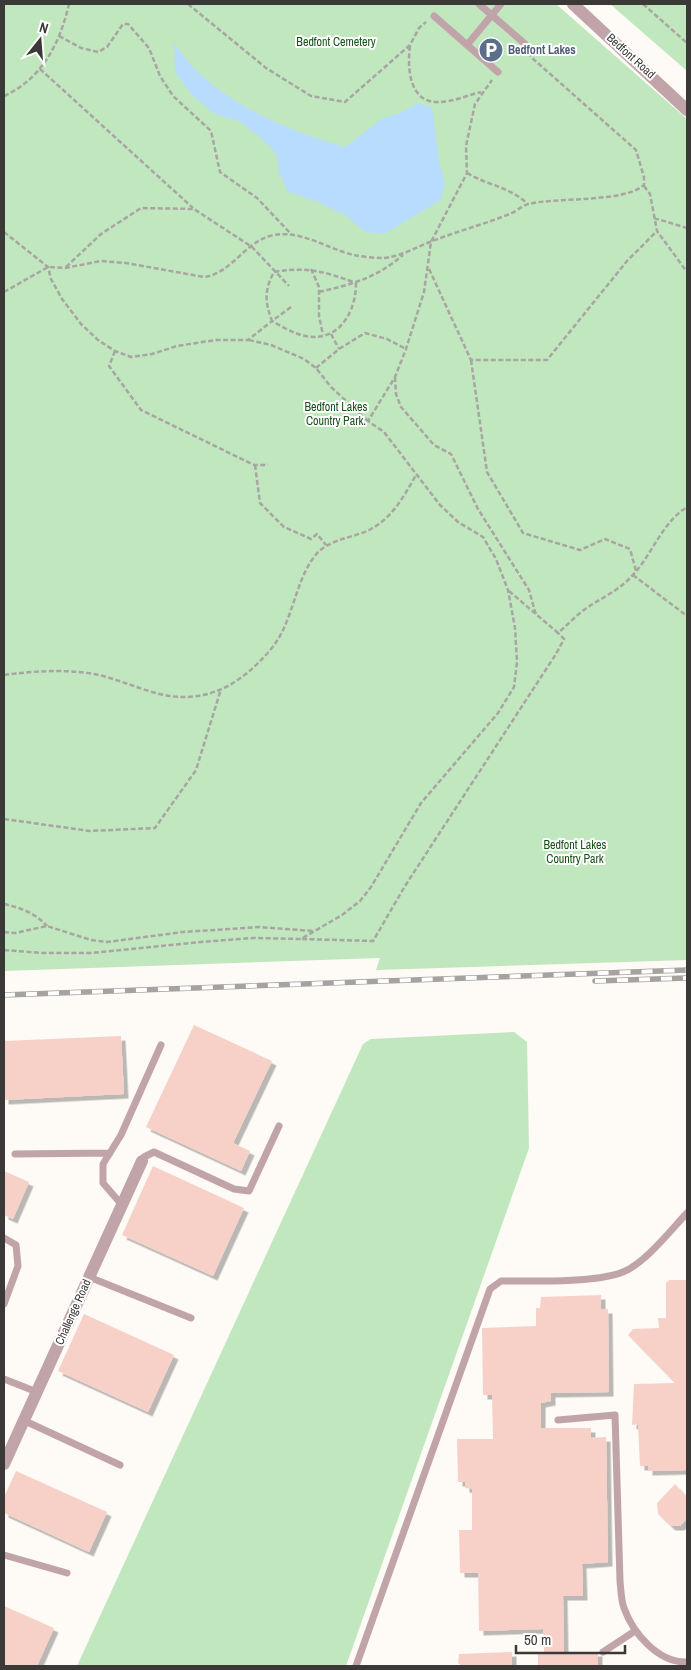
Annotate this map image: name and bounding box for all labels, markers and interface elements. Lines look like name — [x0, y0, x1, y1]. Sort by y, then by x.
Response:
north arrow — [15, 15, 65, 65]
text: N — [37, 18, 50, 37]
street label: Bedfont Road — [603, 30, 659, 82]
park label: Bedfont Cemetery — [296, 34, 376, 50]
parking icon: Bedfont Lakes — [478, 37, 504, 63]
place label: Bedfont Lakes — [508, 42, 576, 58]
park label: Bedfont Lakes Country Park. — [305, 399, 368, 429]
park label: Bedfont Lakes Country Park — [544, 837, 607, 867]
street label: Challenge Road — [51, 1277, 95, 1347]
scale bar — [516, 1622, 625, 1654]
text: 50 m — [524, 1629, 551, 1650]

